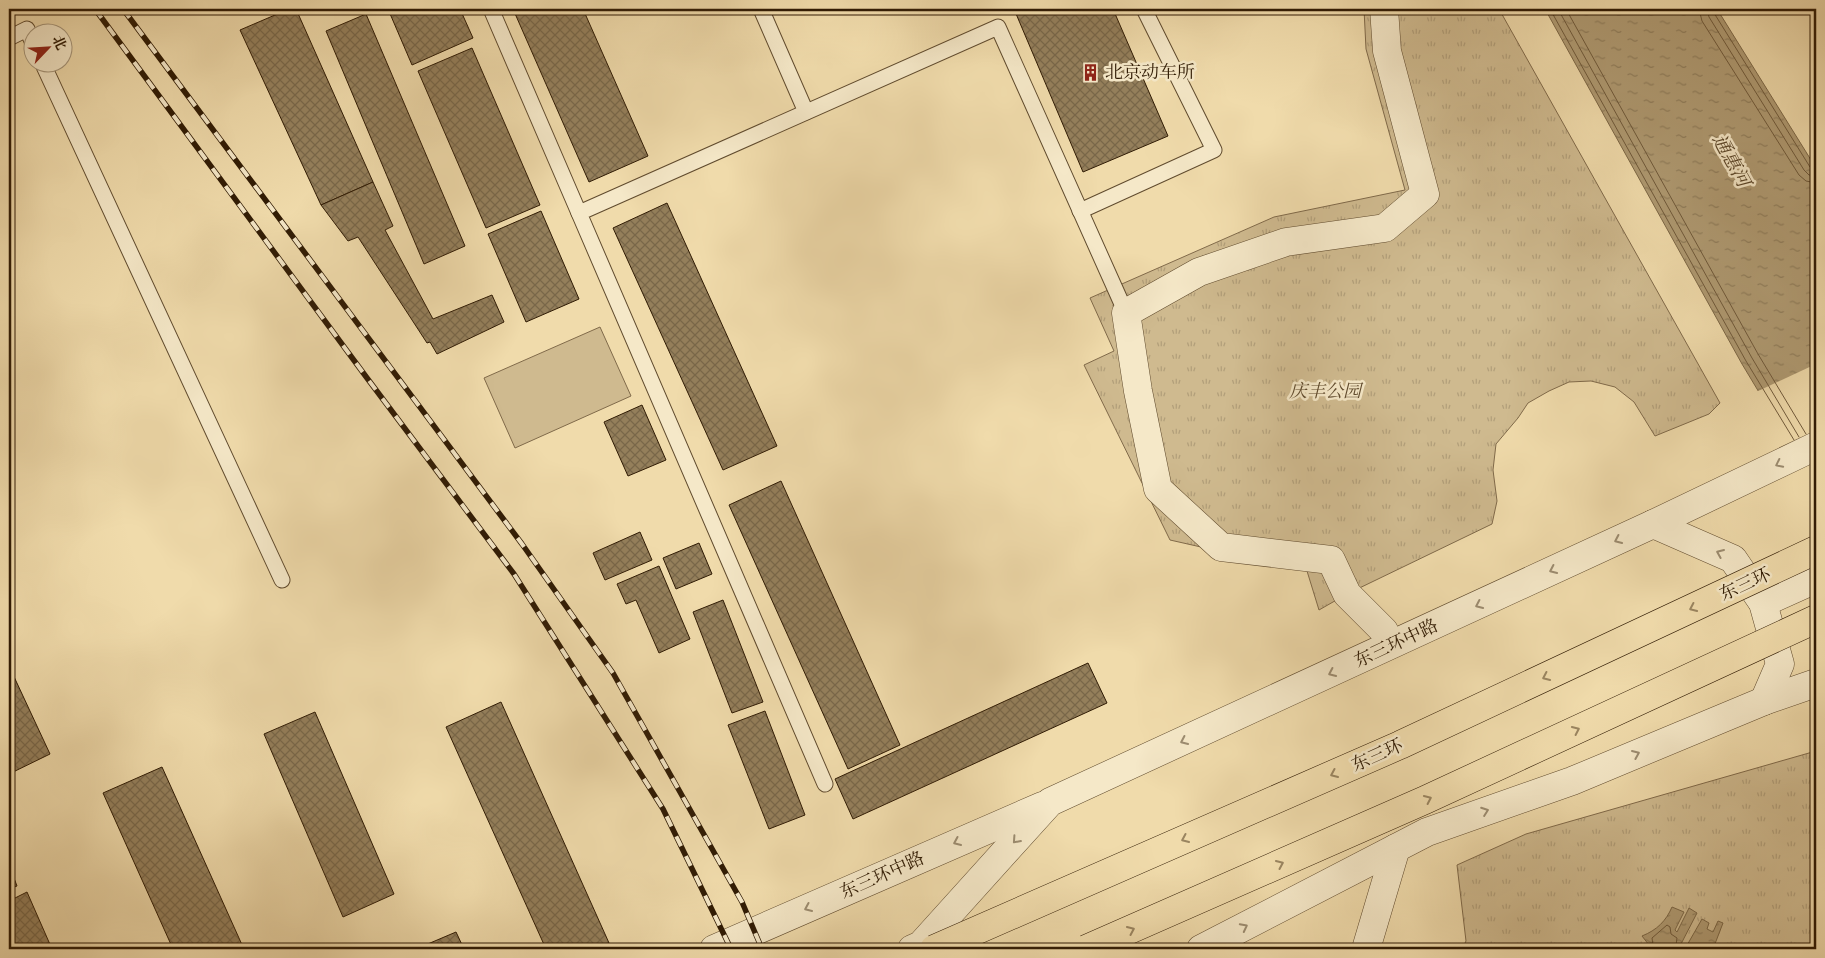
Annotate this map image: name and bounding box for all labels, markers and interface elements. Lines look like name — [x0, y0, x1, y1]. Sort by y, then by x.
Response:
north arrow — [22, 22, 72, 72]
text: 北 — [48, 33, 70, 53]
building icon: 北京动车所 — [1081, 62, 1101, 82]
place label: 北京动车所 — [1105, 62, 1195, 85]
water label: 通惠河 — [1706, 130, 1756, 194]
park label: 庆丰公园 — [1289, 381, 1364, 404]
one-way arrow — [1775, 458, 1784, 468]
one-way arrow — [1614, 534, 1623, 545]
one-way arrow — [1716, 549, 1725, 560]
one-way arrow — [1549, 564, 1558, 575]
street label: 东三环 — [1716, 564, 1775, 607]
one-way arrow — [1475, 598, 1484, 609]
one-way arrow — [1689, 602, 1698, 612]
street label: 东三环中路 — [1351, 615, 1442, 674]
one-way arrow — [1328, 666, 1337, 676]
one-way arrow — [1542, 671, 1551, 681]
one-way arrow — [1571, 726, 1580, 737]
one-way arrow — [1180, 734, 1189, 745]
street label: 东三环 — [1348, 735, 1407, 778]
one-way arrow — [1632, 749, 1640, 759]
one-way arrow — [1330, 767, 1339, 778]
one-way arrow — [1423, 795, 1432, 805]
one-way arrow — [1480, 807, 1488, 817]
one-way arrow — [1181, 833, 1190, 844]
one-way arrow — [1013, 834, 1022, 843]
one-way arrow — [953, 835, 962, 846]
street label: 东三环中路 — [837, 848, 928, 905]
one-way arrow — [1275, 860, 1284, 871]
one-way arrow — [804, 901, 813, 912]
one-way arrow — [1239, 923, 1248, 933]
one-way arrow — [1126, 925, 1135, 936]

